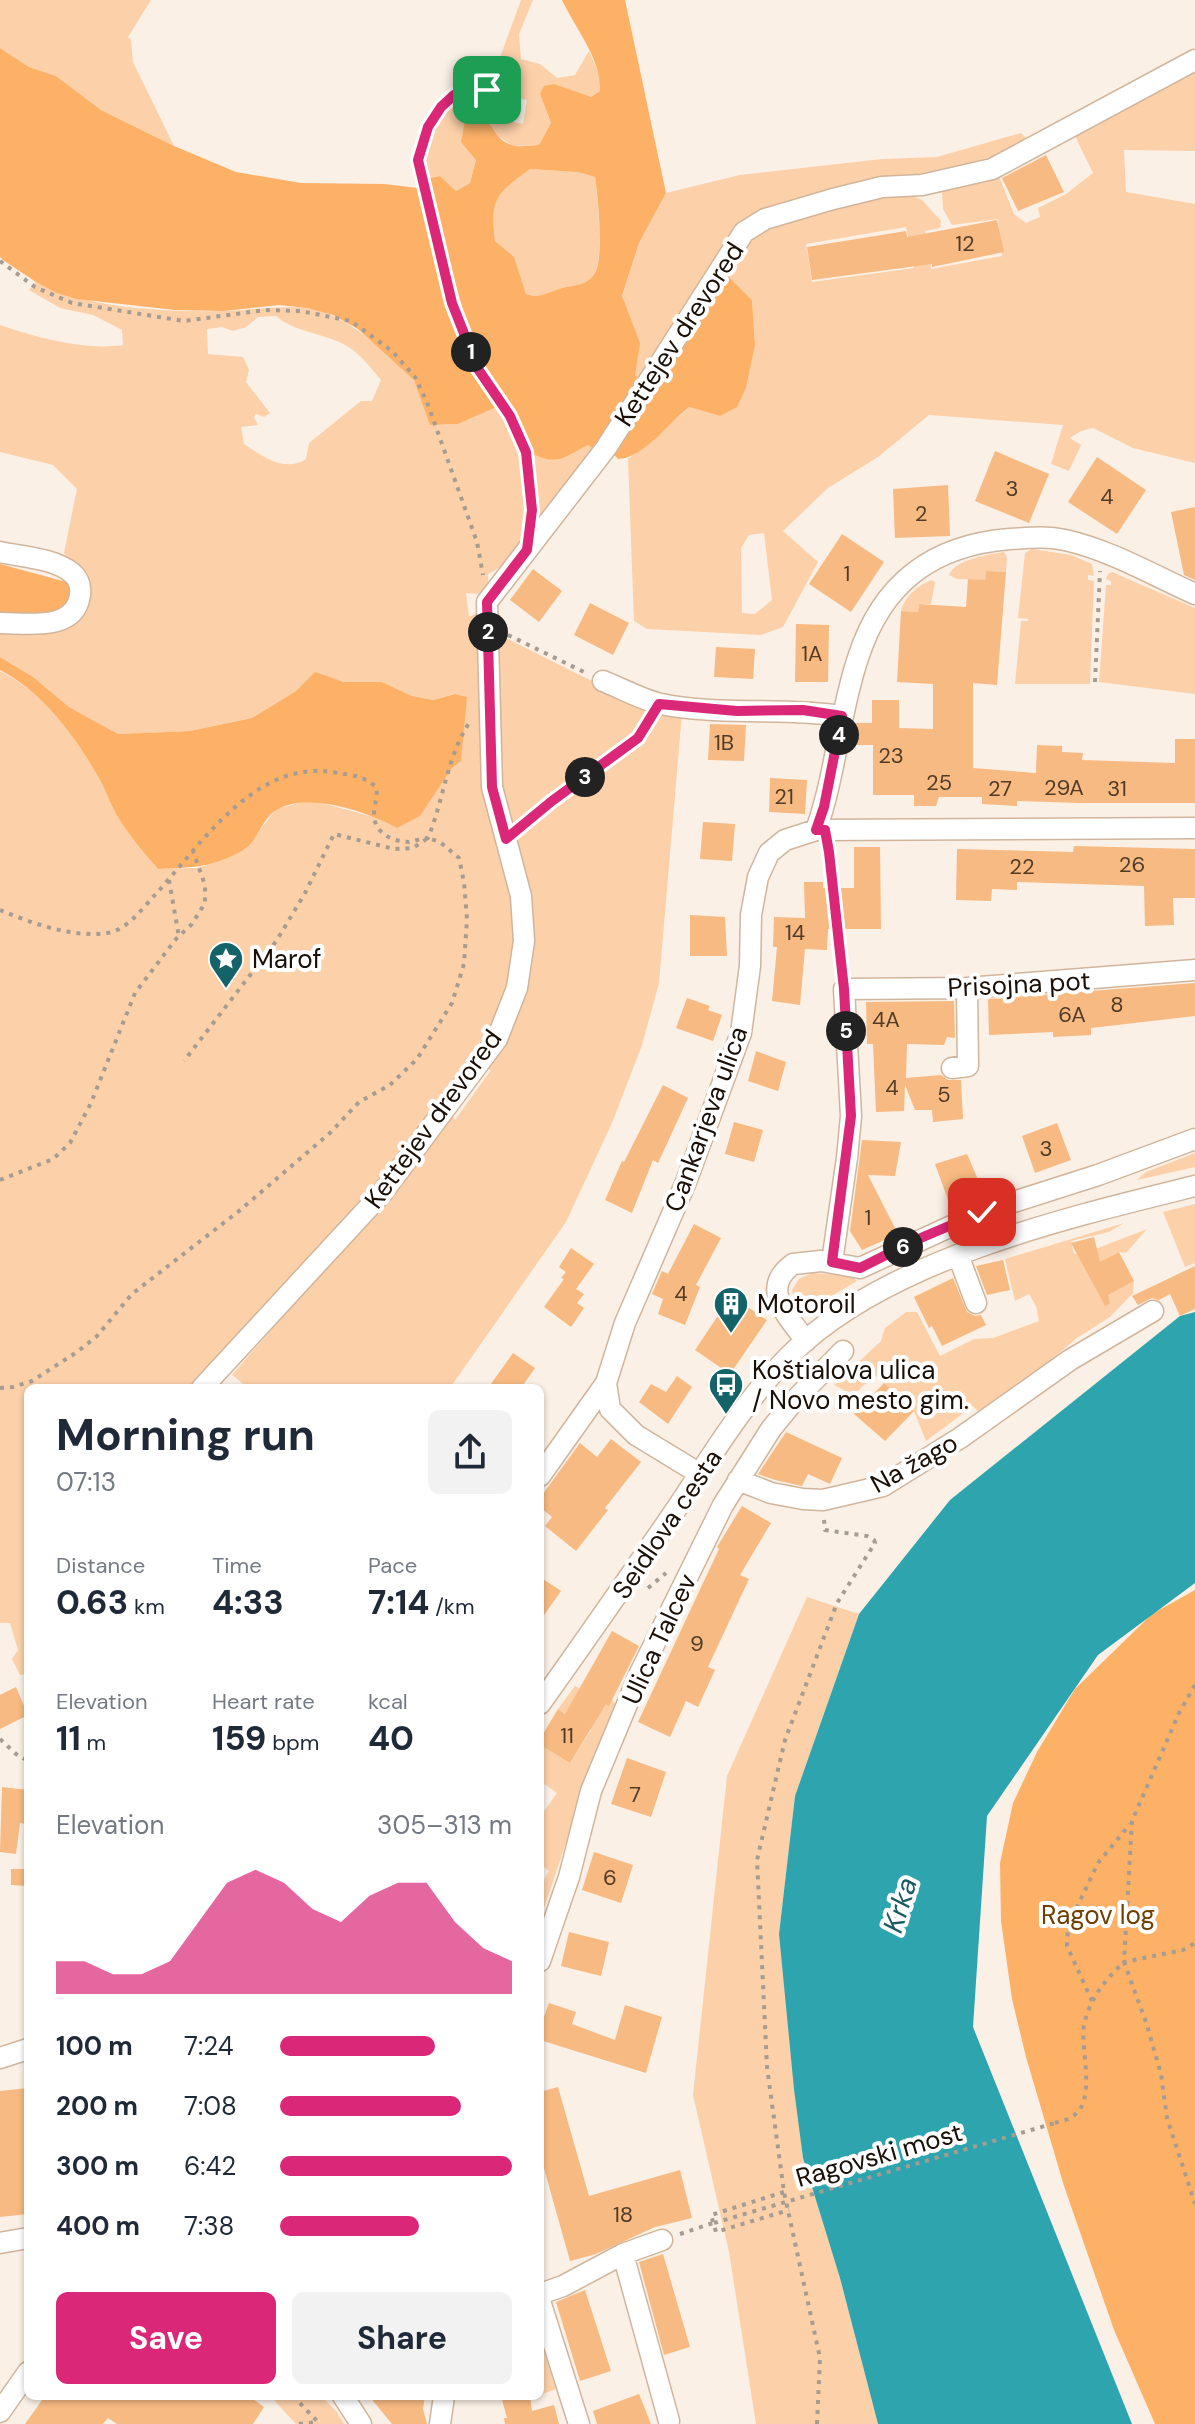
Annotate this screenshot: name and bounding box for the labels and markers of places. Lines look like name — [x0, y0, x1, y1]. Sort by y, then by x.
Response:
pin — [453, 56, 521, 124]
pin: 1 — [451, 332, 491, 372]
pin: 2 — [468, 612, 508, 652]
pin: 4 — [819, 715, 859, 755]
pin: 3 — [565, 757, 605, 797]
place icon: Marof — [207, 940, 245, 990]
place label: Marof — [252, 942, 322, 976]
pin: 5 — [826, 1011, 866, 1051]
pin — [948, 1178, 1016, 1246]
pin: 6 — [883, 1227, 923, 1267]
building icon: Motoroil — [712, 1285, 750, 1335]
place label: Motoroil — [757, 1287, 856, 1321]
place label: Koštialova ulica / Novo mesto gim. — [752, 1353, 969, 1417]
bus stop icon: Koštialova ulica / Novo mesto gim. — [707, 1366, 745, 1416]

